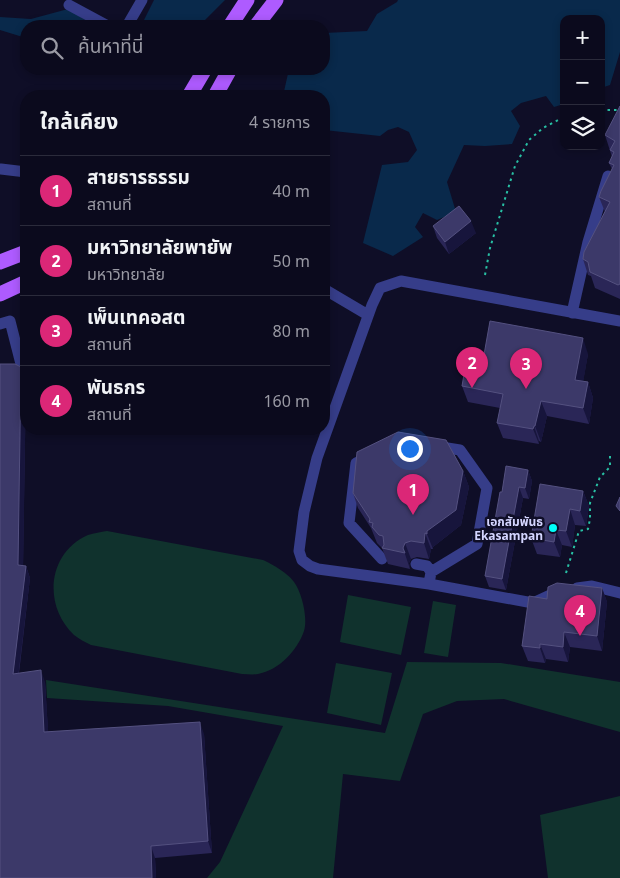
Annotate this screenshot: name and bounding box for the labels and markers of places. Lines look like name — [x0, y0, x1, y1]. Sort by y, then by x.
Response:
pin: 2 — [456, 347, 488, 388]
pin: 3 — [510, 348, 542, 389]
pin: 1 — [397, 474, 429, 515]
place label: เอกสัมพันธ Ekasampan — [474, 513, 543, 544]
marker: เอกสัมพันธ Ekasampan — [547, 522, 559, 534]
pin: 4 — [564, 595, 596, 636]

